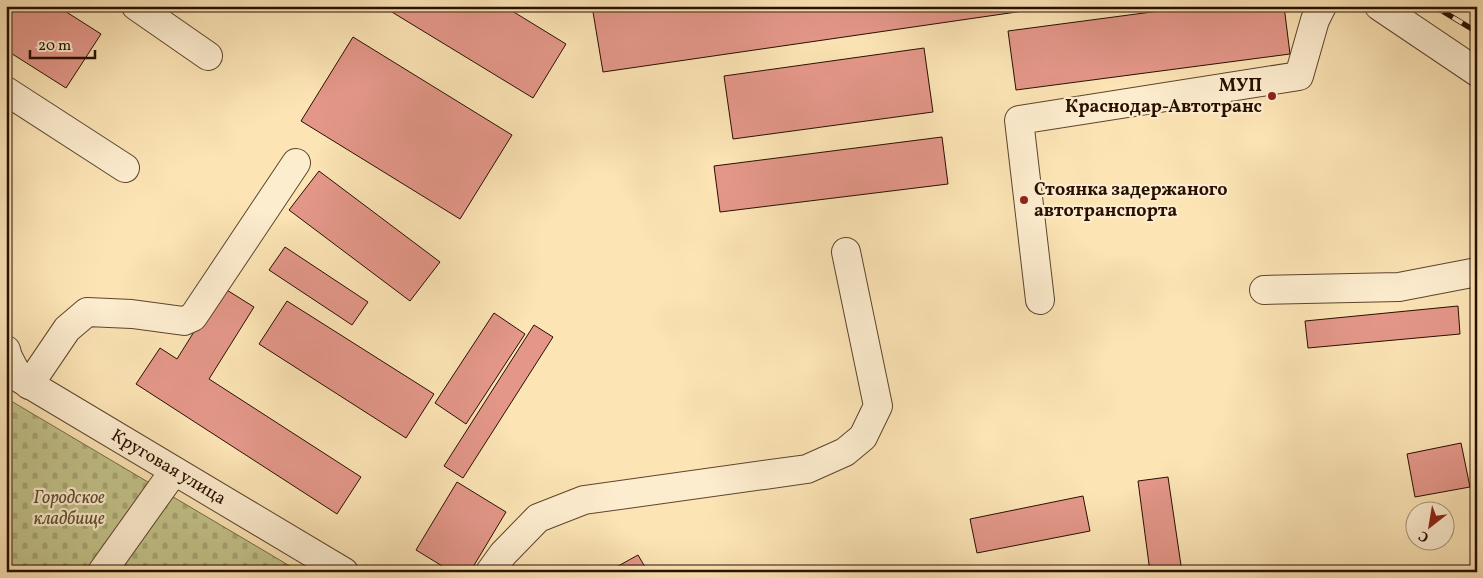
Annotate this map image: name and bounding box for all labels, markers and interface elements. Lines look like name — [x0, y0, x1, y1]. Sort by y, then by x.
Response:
scale bar — [30, 28, 95, 60]
text: 20 m — [38, 36, 71, 57]
place label: МУП Краснодар-Автотранс — [1065, 74, 1262, 120]
marker: МУП Краснодар-Автотранс — [1266, 90, 1278, 102]
place label: Стоянка задержаного автотранспорта — [1034, 178, 1228, 224]
marker: Стоянка задержаного автотранспорта — [1018, 194, 1030, 206]
street label: Круговая улица — [106, 423, 231, 511]
park label: Городское кладбище — [33, 486, 105, 532]
north arrow — [1406, 500, 1456, 550]
text: С — [1415, 525, 1433, 546]

